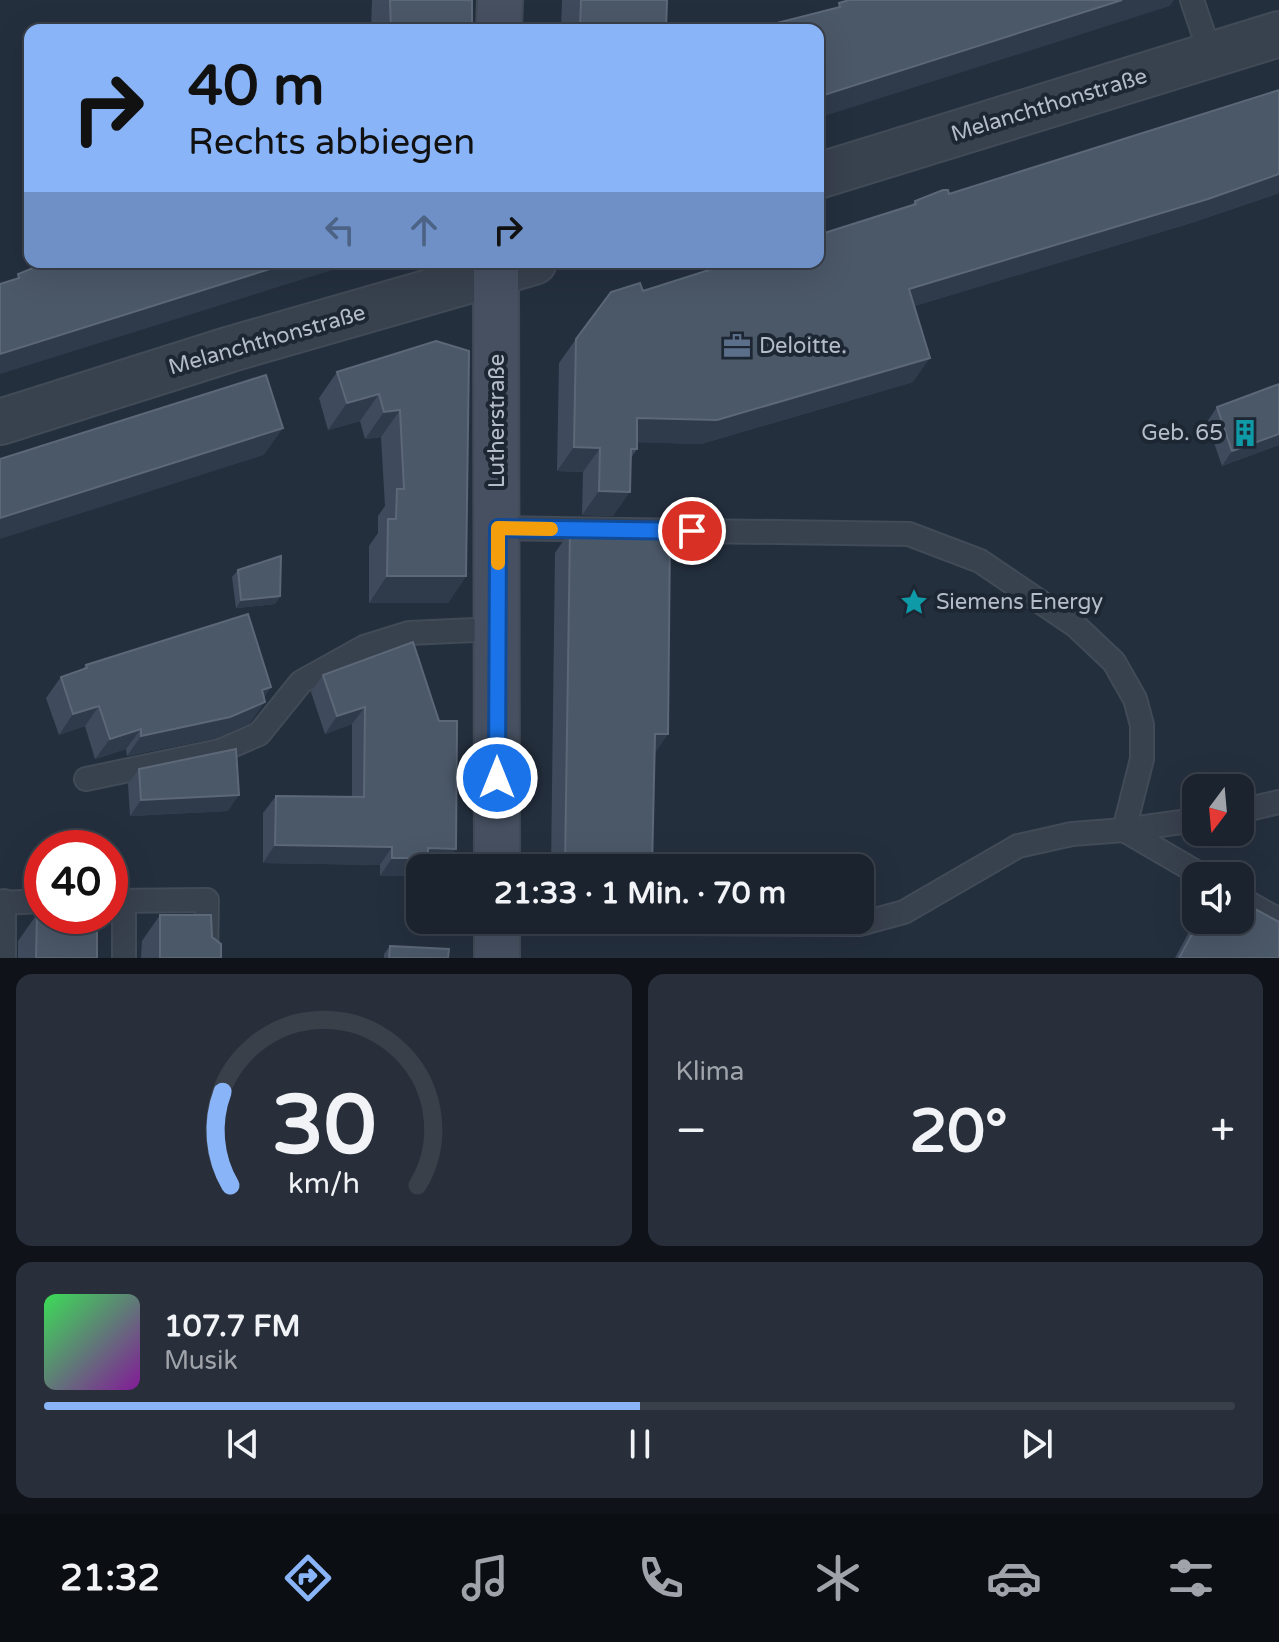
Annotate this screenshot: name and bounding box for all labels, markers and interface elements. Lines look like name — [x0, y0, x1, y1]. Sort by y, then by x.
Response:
text: 40 m — [188, 53, 324, 120]
icon: right — [56, 56, 160, 160]
street label: Melanchthonstraße — [948, 63, 1150, 147]
text: Rechts abbiegen — [188, 121, 475, 164]
icon: left — [318, 208, 362, 252]
icon: ahead — [402, 208, 446, 252]
icon: right — [486, 208, 530, 252]
street label: Melanchthonstraße — [166, 299, 368, 381]
office icon: Deloitte. — [722, 331, 752, 361]
place label: Deloitte. — [759, 333, 847, 359]
street label: Lutherstraße — [484, 354, 510, 488]
building icon: Geb. 65 — [1230, 418, 1260, 448]
place label: Geb. 65 — [1141, 420, 1223, 446]
pin — [658, 497, 726, 565]
icon: arrive — [670, 509, 714, 553]
place icon: Siemens Energy — [899, 587, 929, 617]
place label: Siemens Energy — [936, 589, 1103, 615]
position arrow — [455, 736, 539, 820]
north arrow — [1182, 774, 1254, 846]
map controls — [1182, 774, 1254, 934]
speed limit sign: 40 — [24, 830, 128, 934]
button: sound — [1182, 862, 1254, 934]
text: 21:33 · 1 Min. · 70 m — [494, 875, 786, 912]
text: Klima — [676, 1056, 744, 1087]
text: 30 — [272, 1076, 376, 1176]
text: 20° — [910, 1096, 1008, 1168]
text: − — [676, 1105, 707, 1158]
text: + — [1210, 1105, 1235, 1158]
text: km/h — [288, 1167, 360, 1201]
text: 107.7 FM — [164, 1308, 300, 1345]
text: Musik — [164, 1345, 238, 1376]
icon: previous — [221, 1422, 265, 1466]
icon: pause — [618, 1422, 662, 1466]
icon: next — [1015, 1422, 1059, 1466]
icon: directions — [280, 1550, 336, 1606]
icon: music — [457, 1550, 513, 1606]
icon: phone — [633, 1550, 689, 1606]
icon: climate — [810, 1550, 866, 1606]
icon: car — [986, 1550, 1042, 1606]
icon: filters — [1163, 1550, 1219, 1606]
text: 21:32 — [60, 1557, 160, 1600]

